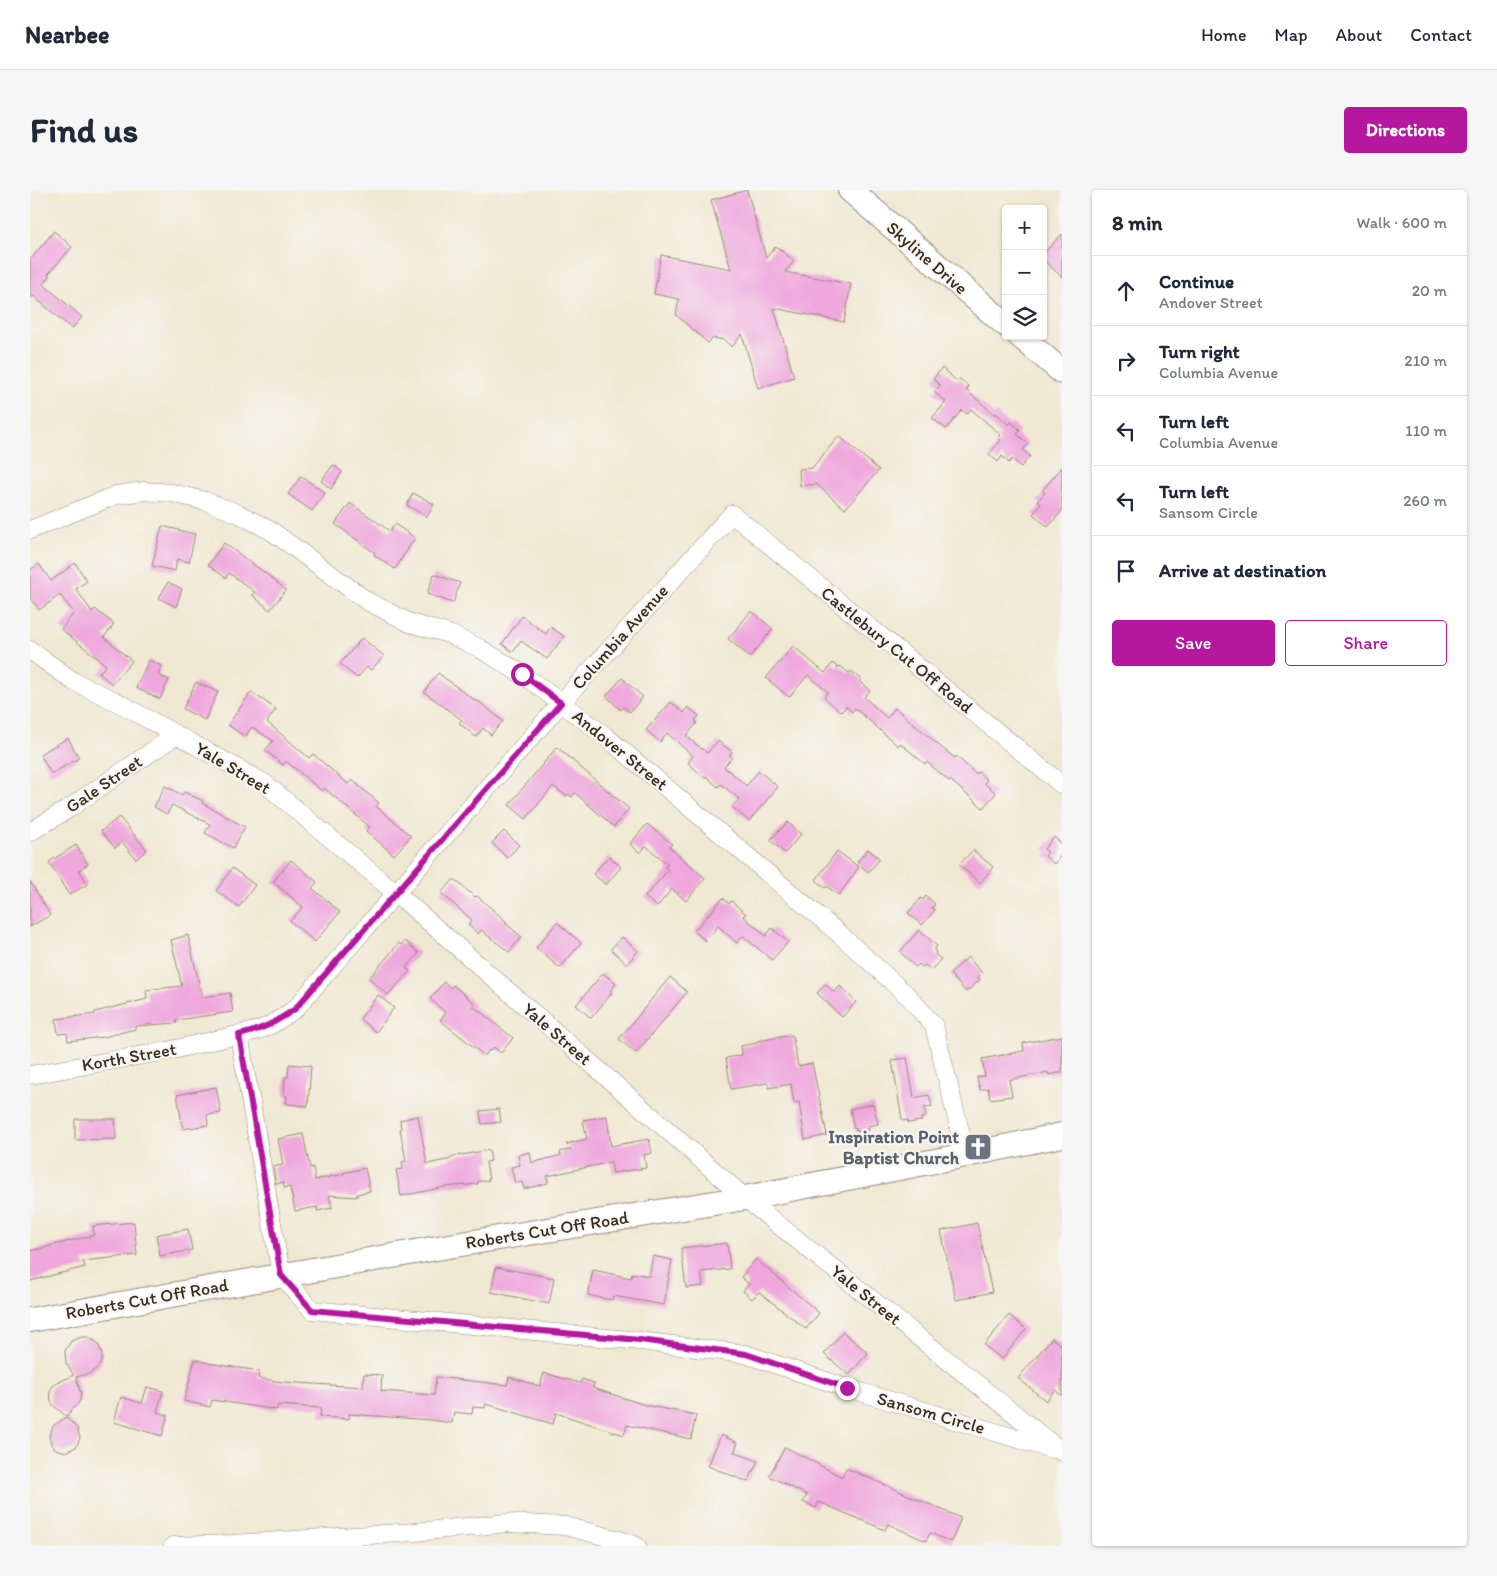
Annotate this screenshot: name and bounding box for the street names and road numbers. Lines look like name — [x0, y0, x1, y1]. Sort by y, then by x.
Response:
street label: Skyline Drive — [882, 217, 972, 299]
street label: Columbia Avenue — [567, 580, 673, 694]
street label: Castlebury Cut Off Road — [817, 582, 977, 718]
street label: Andover Street — [568, 705, 672, 795]
street label: Yale Street — [191, 737, 275, 799]
street label: Gale Street — [62, 750, 147, 818]
street label: Yale Street — [518, 998, 596, 1070]
street label: Korth Street — [80, 1038, 178, 1076]
street label: Roberts Cut Off Road — [464, 1206, 630, 1254]
street label: Yale Street — [826, 1260, 906, 1330]
street label: Roberts Cut Off Road — [64, 1274, 230, 1324]
street label: Sansom Circle — [875, 1387, 987, 1439]

